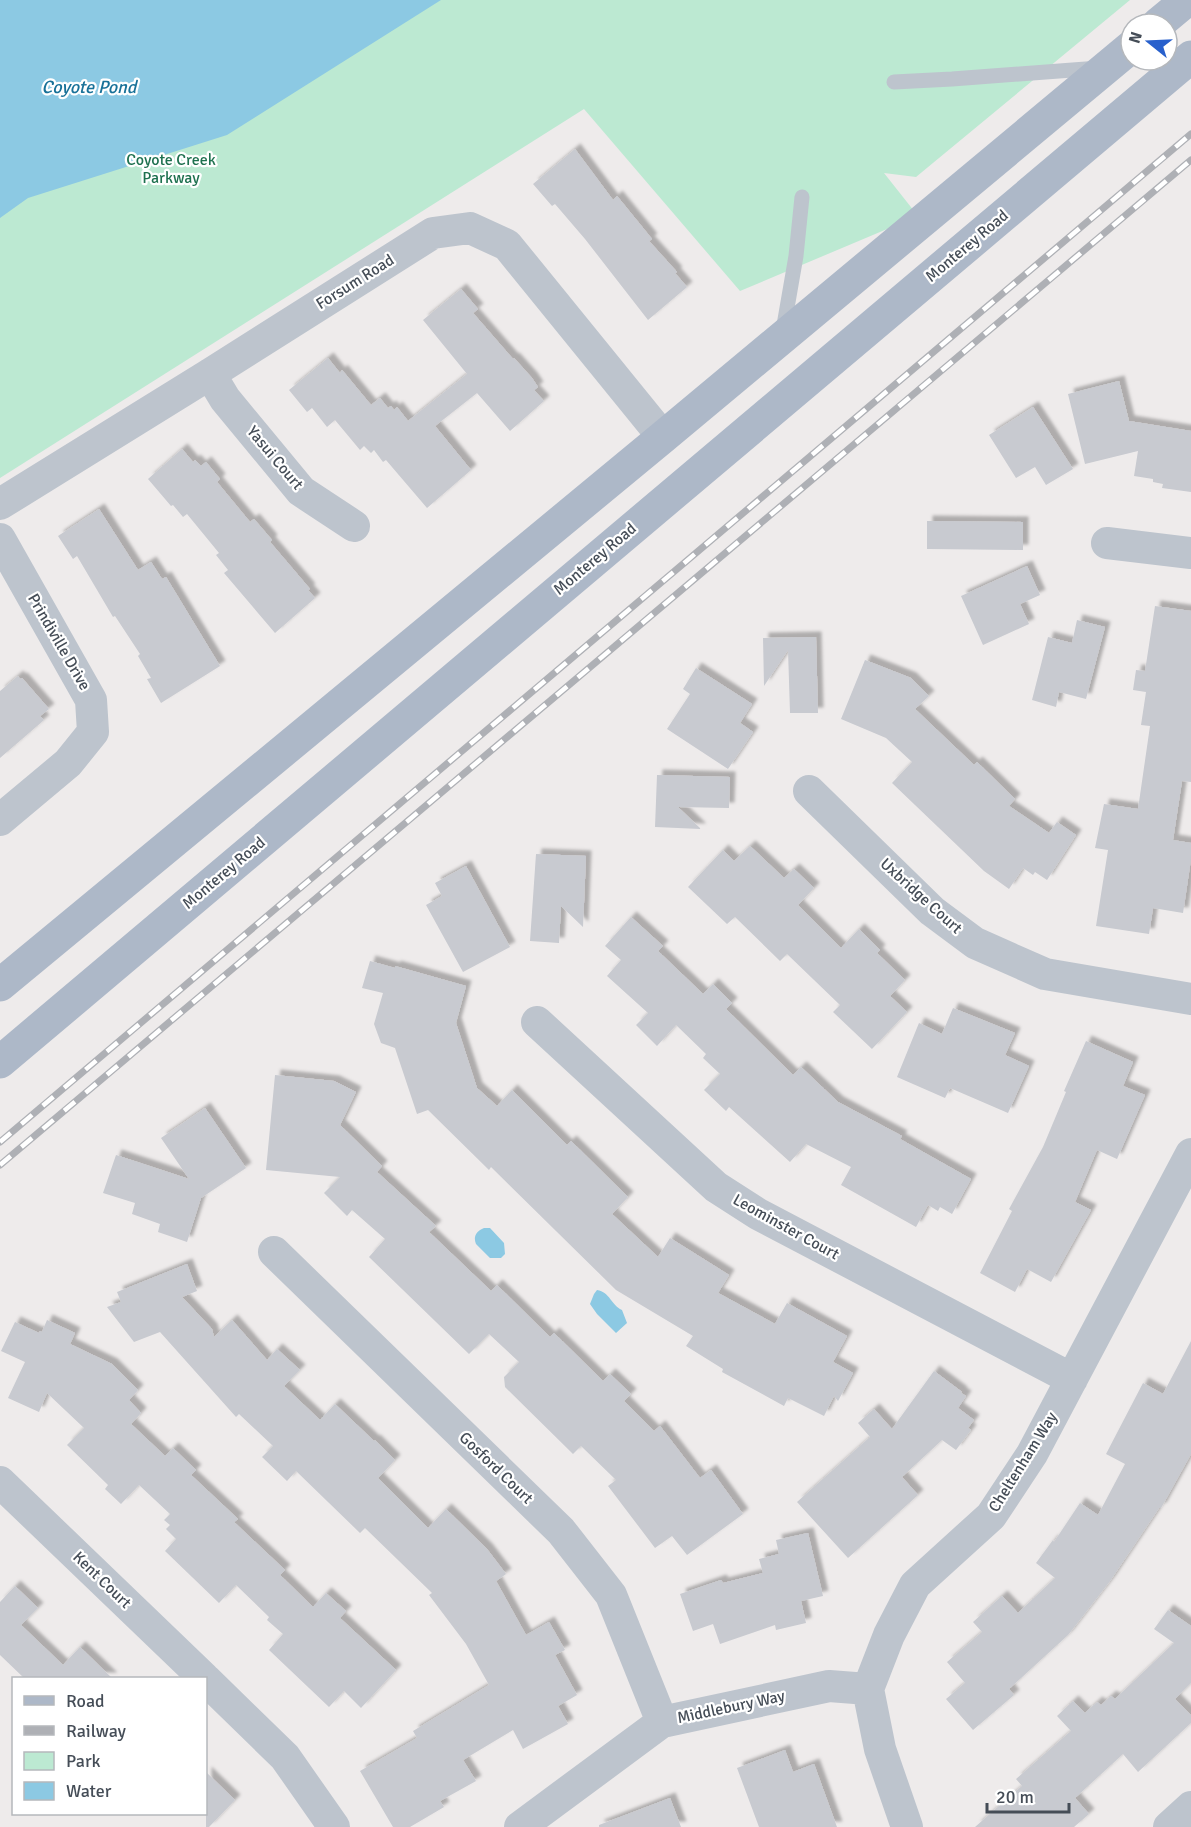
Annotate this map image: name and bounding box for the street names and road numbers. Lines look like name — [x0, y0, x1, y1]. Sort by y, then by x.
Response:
street label: Monterey Road — [921, 206, 1013, 286]
street label: Forsum Road — [312, 250, 398, 314]
street label: Yasui Court — [242, 422, 308, 494]
street label: Monterey Road — [549, 519, 641, 599]
street label: Prindiville Drive — [23, 590, 95, 694]
street label: Monterey Road — [178, 833, 270, 913]
street label: Uxbridge Court — [876, 854, 967, 938]
street label: Leominster Court — [729, 1190, 843, 1265]
street label: Cheltenham Way — [984, 1408, 1062, 1516]
street label: Gosford Court — [455, 1428, 538, 1509]
street label: Kent Court — [69, 1547, 136, 1613]
street label: Middlebury Way — [675, 1686, 787, 1728]

